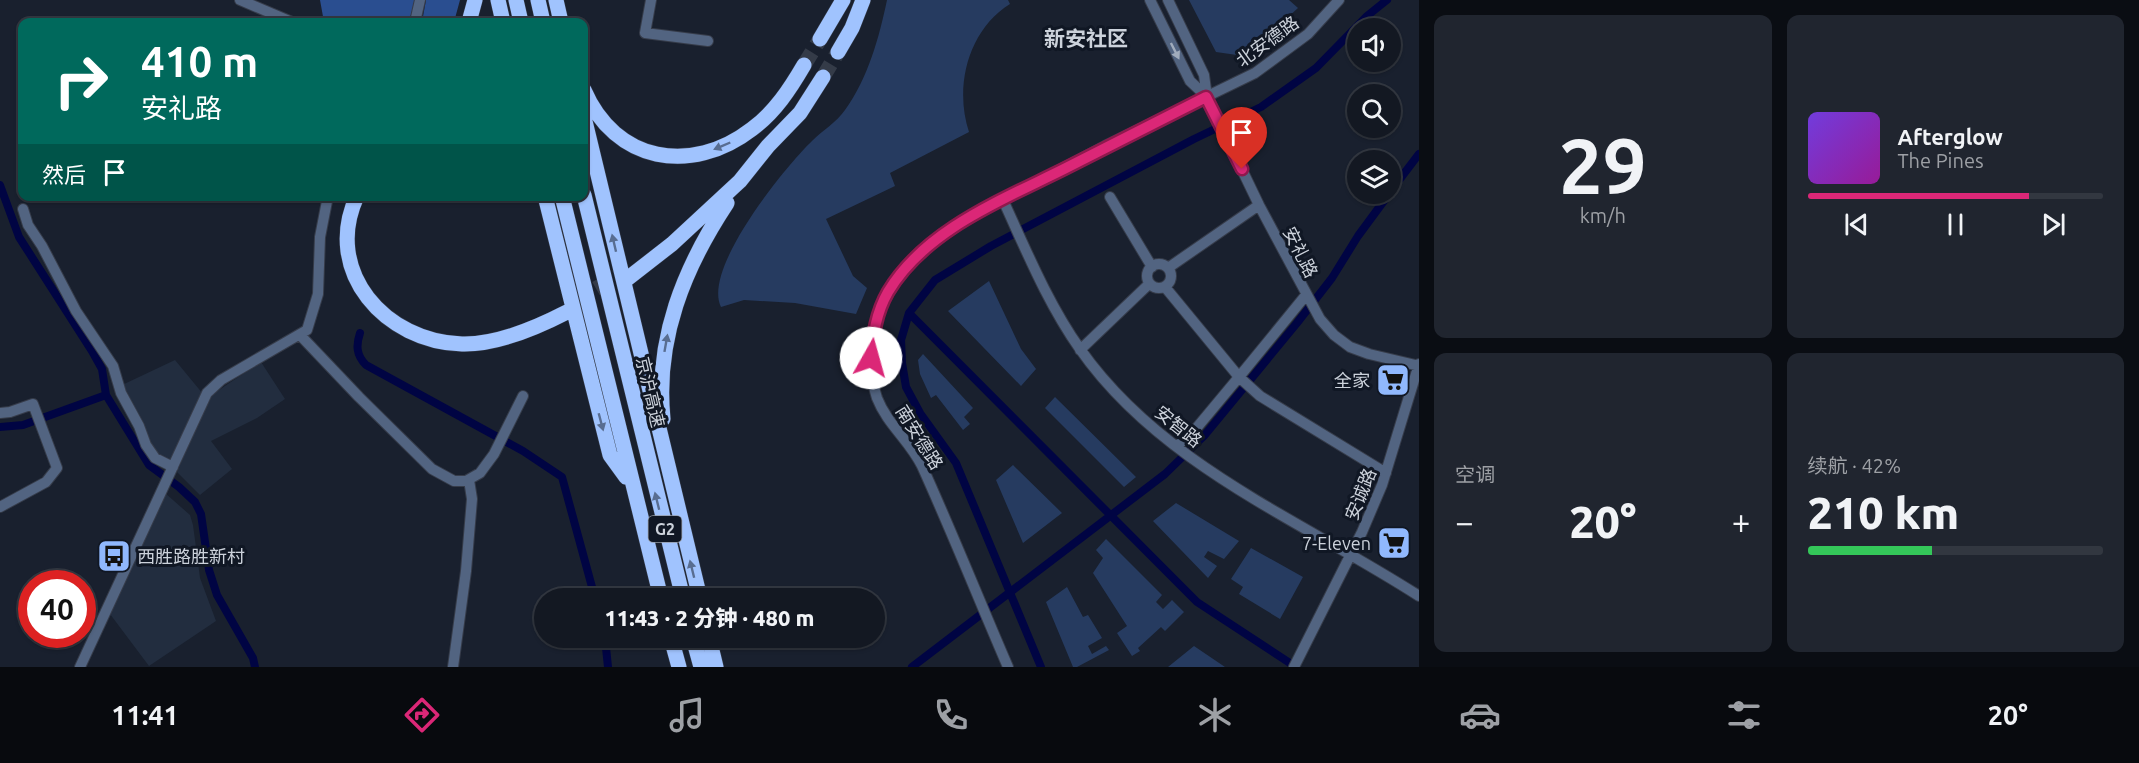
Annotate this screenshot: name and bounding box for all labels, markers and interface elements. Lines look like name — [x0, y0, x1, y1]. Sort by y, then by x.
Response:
street label: 北安德路 — [1232, 12, 1302, 70]
map controls — [1347, 18, 1401, 204]
button: sound — [1347, 18, 1401, 72]
district label: 新安社区 — [1044, 26, 1128, 50]
text: 410 m — [141, 38, 258, 85]
icon: right — [42, 42, 120, 120]
one-way arrow — [1170, 42, 1180, 59]
button: search — [1347, 84, 1401, 138]
text: 安礼路 — [141, 93, 222, 123]
pin — [1216, 107, 1267, 169]
icon: arrive — [1225, 116, 1258, 149]
text: 29 — [1559, 121, 1647, 209]
text: Afterglow — [1898, 124, 2003, 149]
one-way arrow — [713, 142, 731, 151]
text: The Pines — [1898, 149, 1984, 172]
button: layers — [1347, 150, 1401, 204]
icon: arrive — [98, 156, 131, 189]
text: 然后 — [42, 162, 86, 187]
text: km/h — [1580, 204, 1626, 227]
icon: previous — [1840, 208, 1873, 241]
icon: pause — [1939, 208, 1972, 241]
icon: next — [2037, 208, 2070, 241]
street label: 安礼路 — [1280, 223, 1322, 281]
one-way arrow — [608, 234, 618, 252]
position arrow — [839, 326, 903, 390]
one-way arrow — [662, 333, 671, 352]
street label: 京沪高速 — [633, 355, 669, 429]
supermarket icon: 全家 — [1375, 362, 1411, 398]
place label: 全家 — [1334, 370, 1370, 390]
street label: 南安德路 — [892, 401, 948, 473]
street label: 安智路 — [1152, 401, 1206, 451]
one-way arrow — [597, 413, 607, 431]
text: 续航 · 42% — [1808, 454, 1901, 477]
text: 空调 — [1455, 463, 1495, 486]
street label: 安诚路 — [1341, 465, 1379, 523]
text: 210 km — [1808, 487, 1959, 538]
one-way arrow — [652, 492, 662, 510]
text: 20° — [1569, 496, 1636, 547]
text: − — [1455, 503, 1474, 540]
text: + — [1732, 503, 1750, 540]
road number: G2 — [648, 516, 682, 542]
supermarket icon: 7-Eleven — [1376, 525, 1412, 561]
place label: 7-Eleven — [1302, 533, 1371, 553]
bus stop icon: 西胜路胜新村 — [96, 538, 132, 574]
place label: 西胜路胜新村 — [137, 546, 245, 566]
one-way arrow — [687, 560, 697, 578]
speed limit sign: 40 — [18, 570, 96, 648]
text: 11:43 · 2 分钟 · 480 m — [604, 605, 815, 630]
icon: directions — [401, 694, 443, 736]
icon: music — [666, 694, 708, 736]
icon: phone — [930, 694, 972, 736]
icon: climate — [1194, 694, 1236, 736]
icon: car — [1459, 694, 1501, 736]
icon: filters — [1723, 694, 1765, 736]
text: 11:41 — [111, 700, 179, 730]
text: 20° — [1988, 700, 2028, 730]

